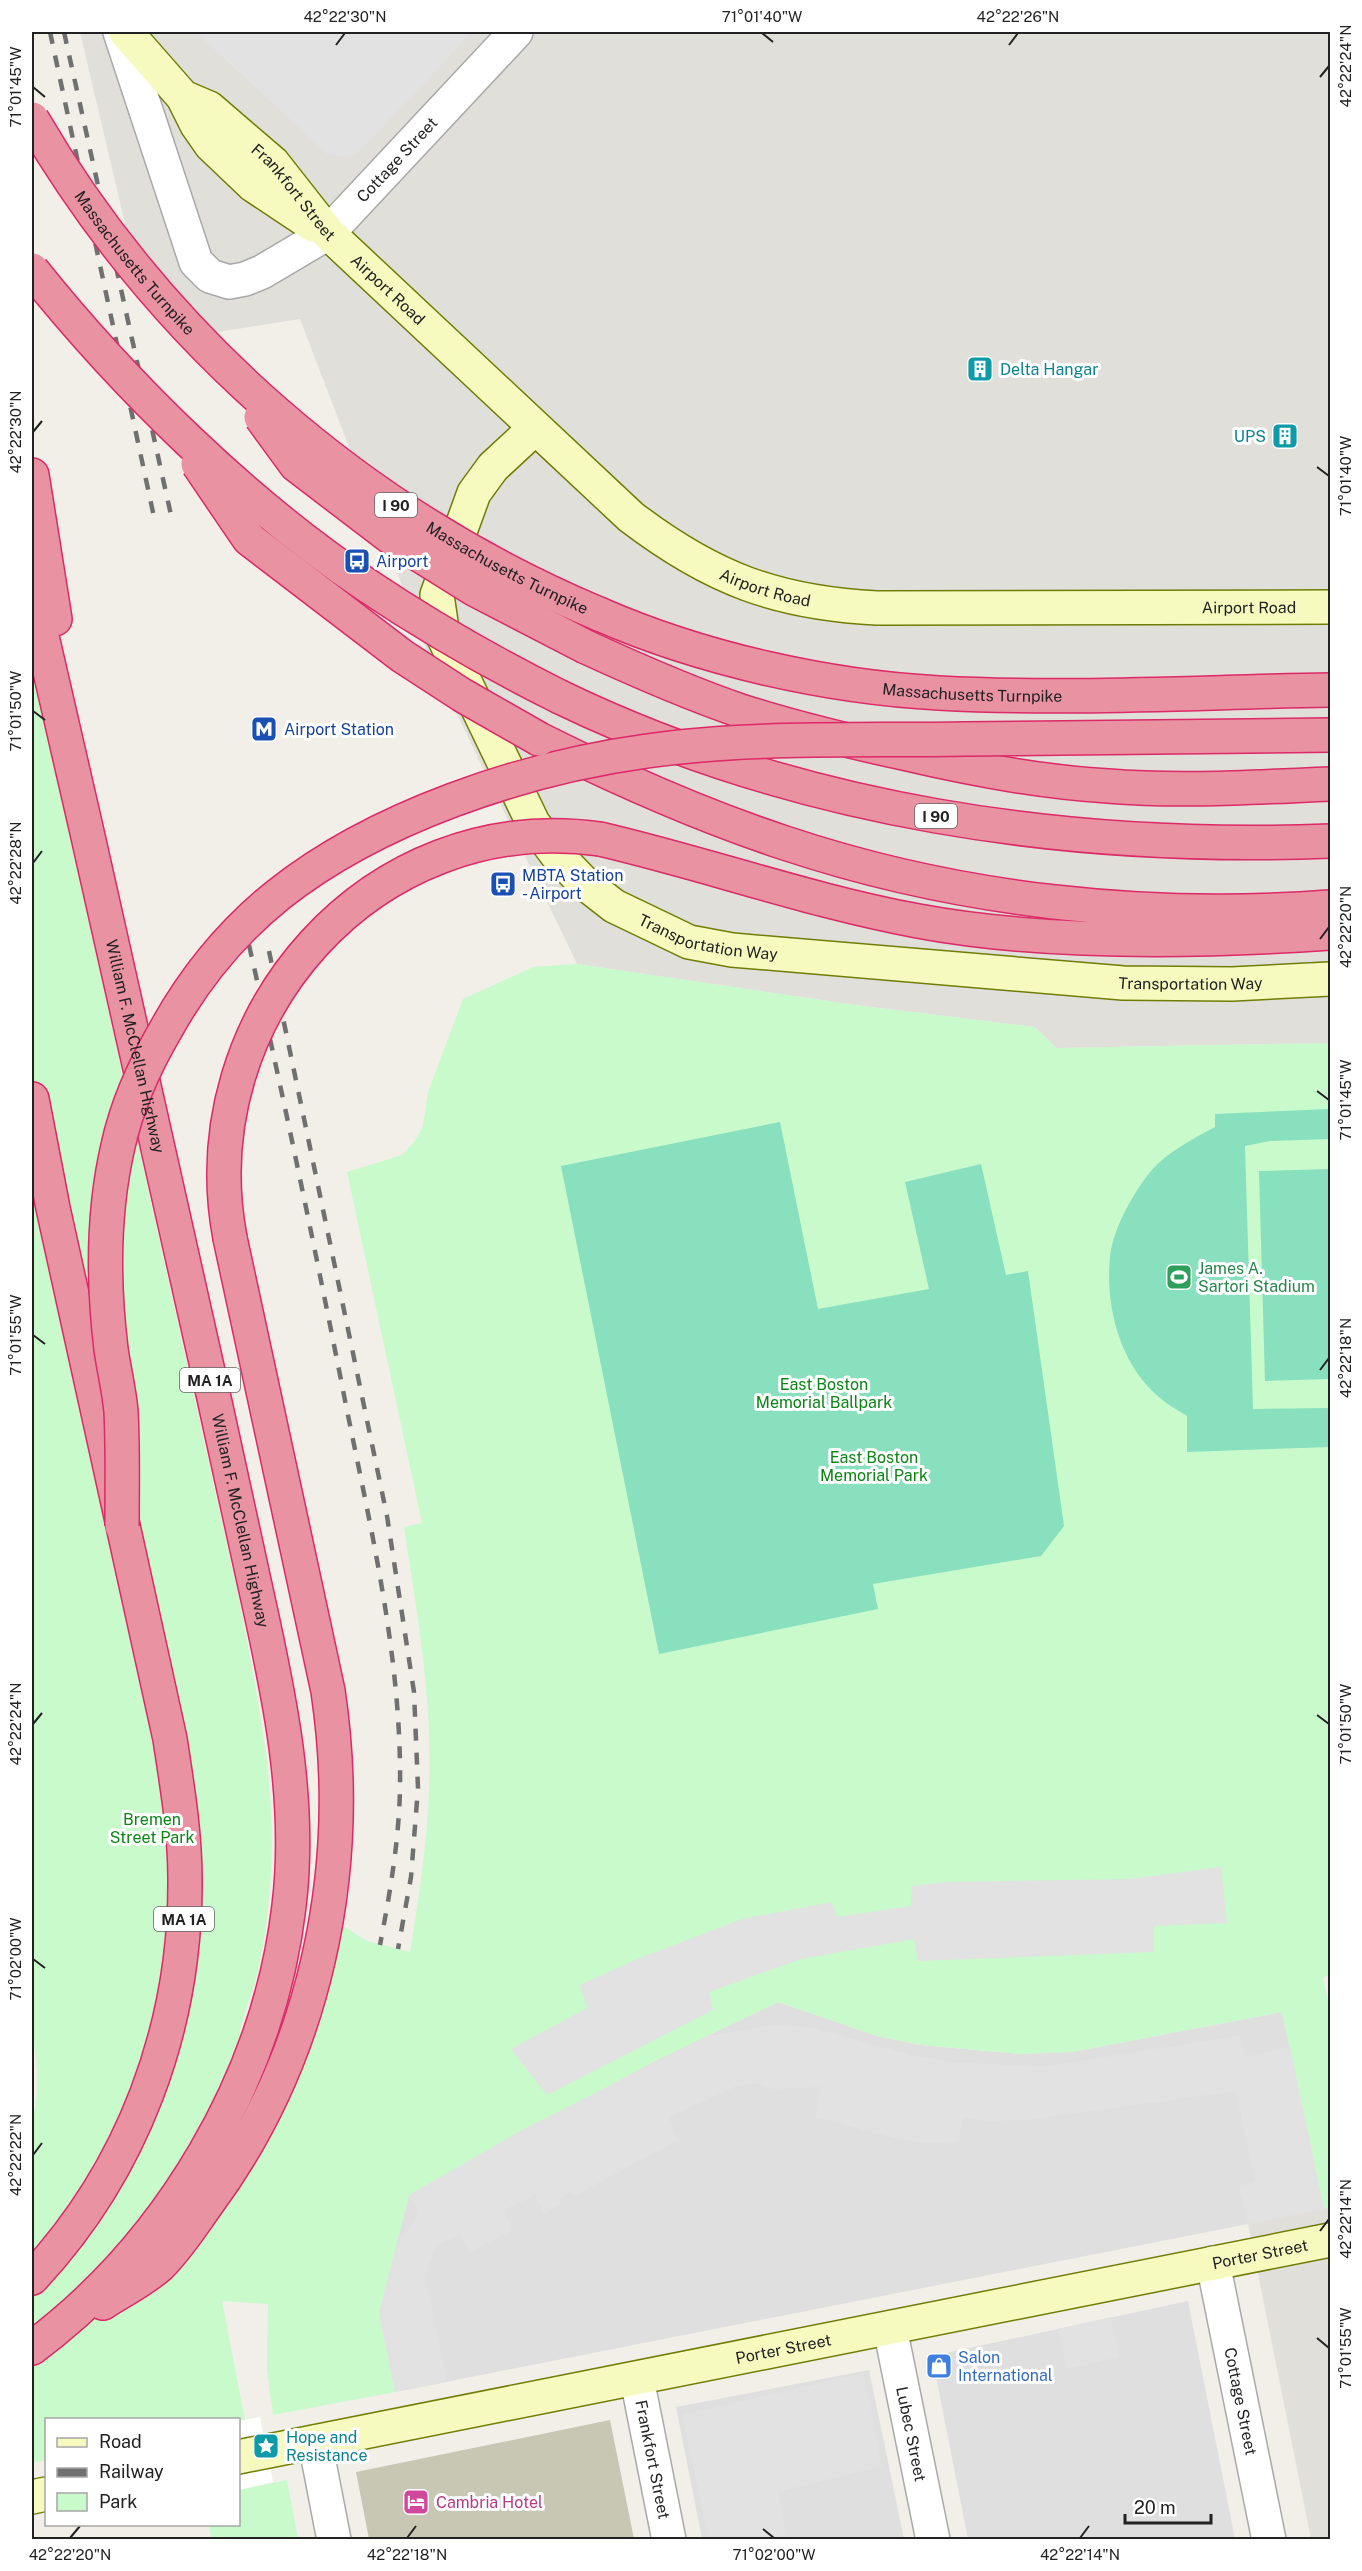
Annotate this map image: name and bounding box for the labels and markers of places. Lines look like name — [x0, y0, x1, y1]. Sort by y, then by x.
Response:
building icon: Delta Hangar — [965, 354, 995, 384]
place label: Delta Hangar — [1000, 360, 1098, 379]
building icon: UPS — [1270, 421, 1300, 451]
place label: UPS — [1234, 427, 1266, 446]
bus stop icon: Airport — [342, 546, 372, 576]
place label: Airport — [376, 552, 429, 571]
metro station icon: Airport Station — [249, 714, 279, 744]
place label: Airport Station — [284, 720, 394, 739]
place label: MBTA Station - Airport — [522, 866, 623, 903]
bus stop icon: MBTA Station - Airport — [488, 869, 518, 899]
place label: James A. Sartori Stadium — [1198, 1259, 1315, 1296]
sports icon: James A. Sartori Stadium — [1164, 1262, 1194, 1292]
place label: Salon International — [958, 2348, 1053, 2385]
shop icon: Salon International — [924, 2351, 954, 2381]
place label: Hope and Resistance — [286, 2428, 368, 2465]
place icon: Hope and Resistance — [251, 2431, 281, 2461]
hotel icon: Cambria Hotel — [401, 2487, 431, 2517]
place label: Cambria Hotel — [436, 2493, 543, 2512]

